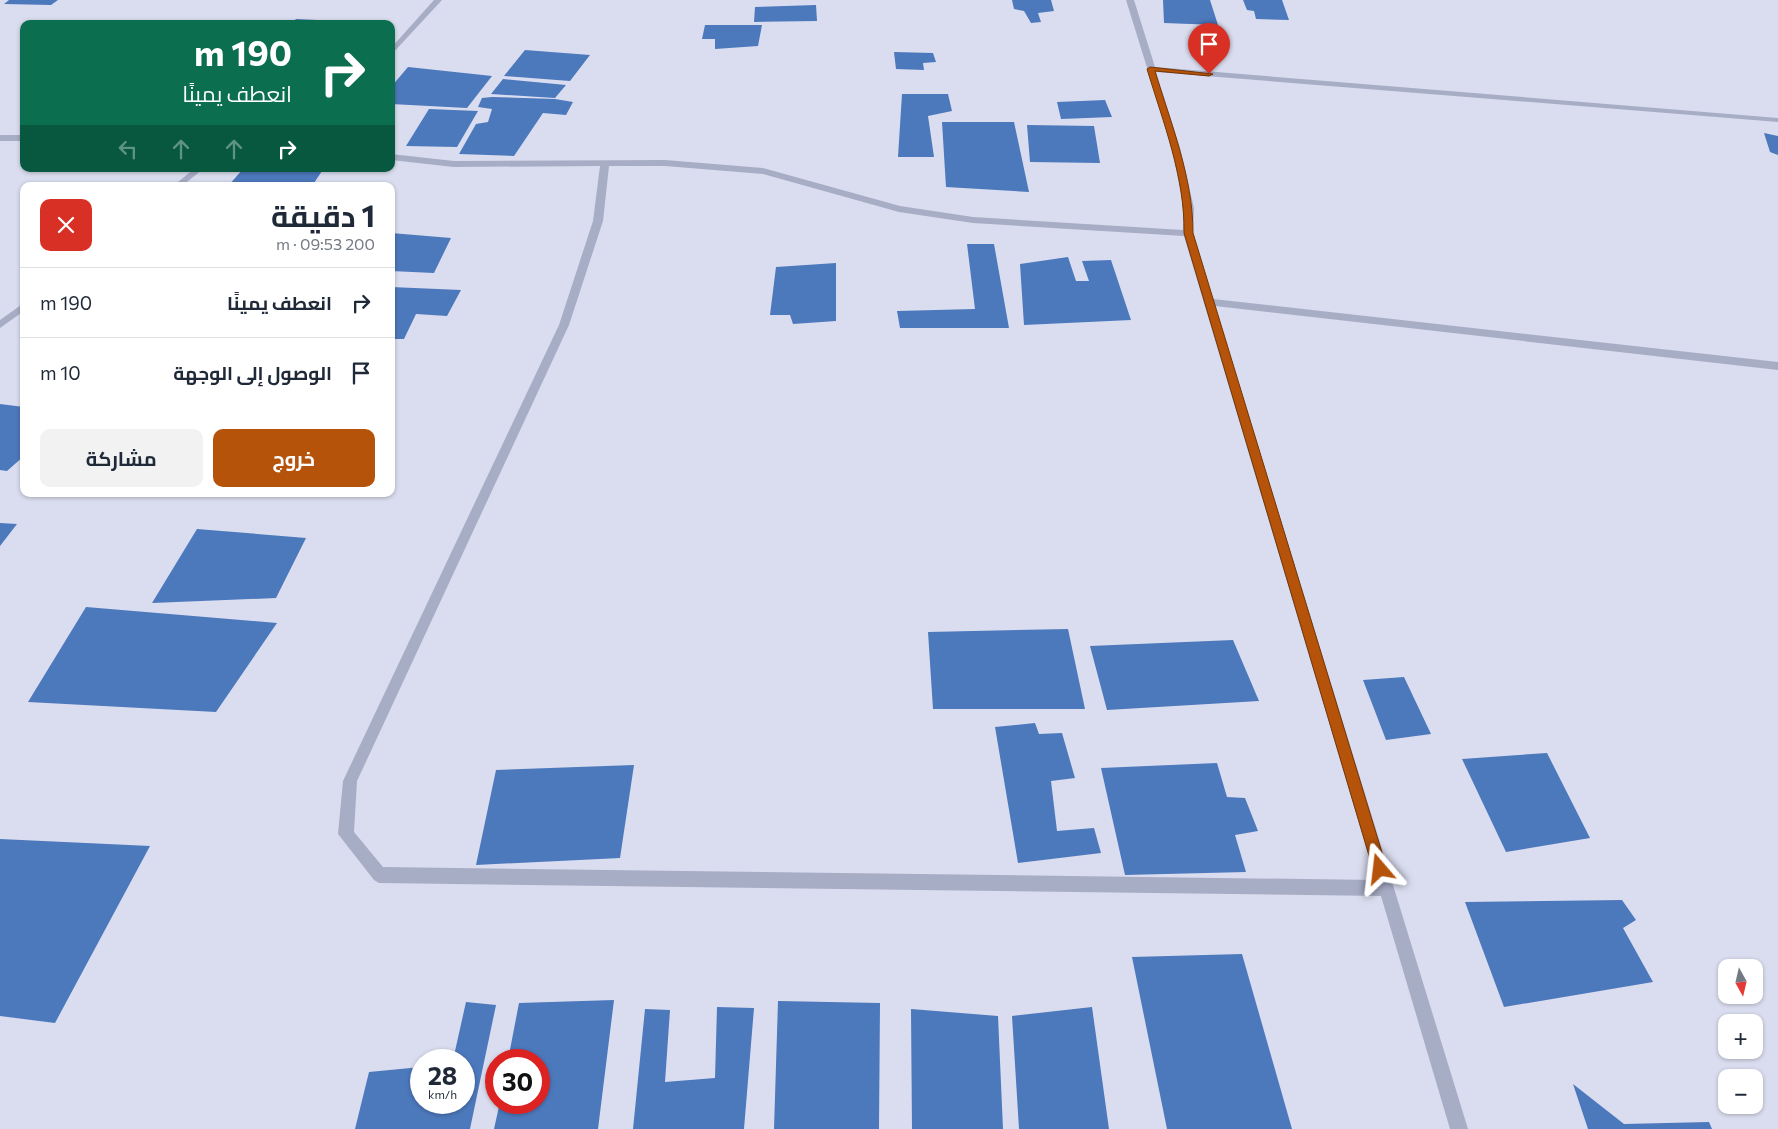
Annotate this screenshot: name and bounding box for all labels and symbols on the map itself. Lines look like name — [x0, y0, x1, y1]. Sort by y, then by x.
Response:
pin — [1188, 23, 1230, 74]
position arrow — [1353, 842, 1405, 894]
north arrow — [1718, 959, 1762, 1004]
speed limit sign: 30 — [485, 1049, 550, 1114]

